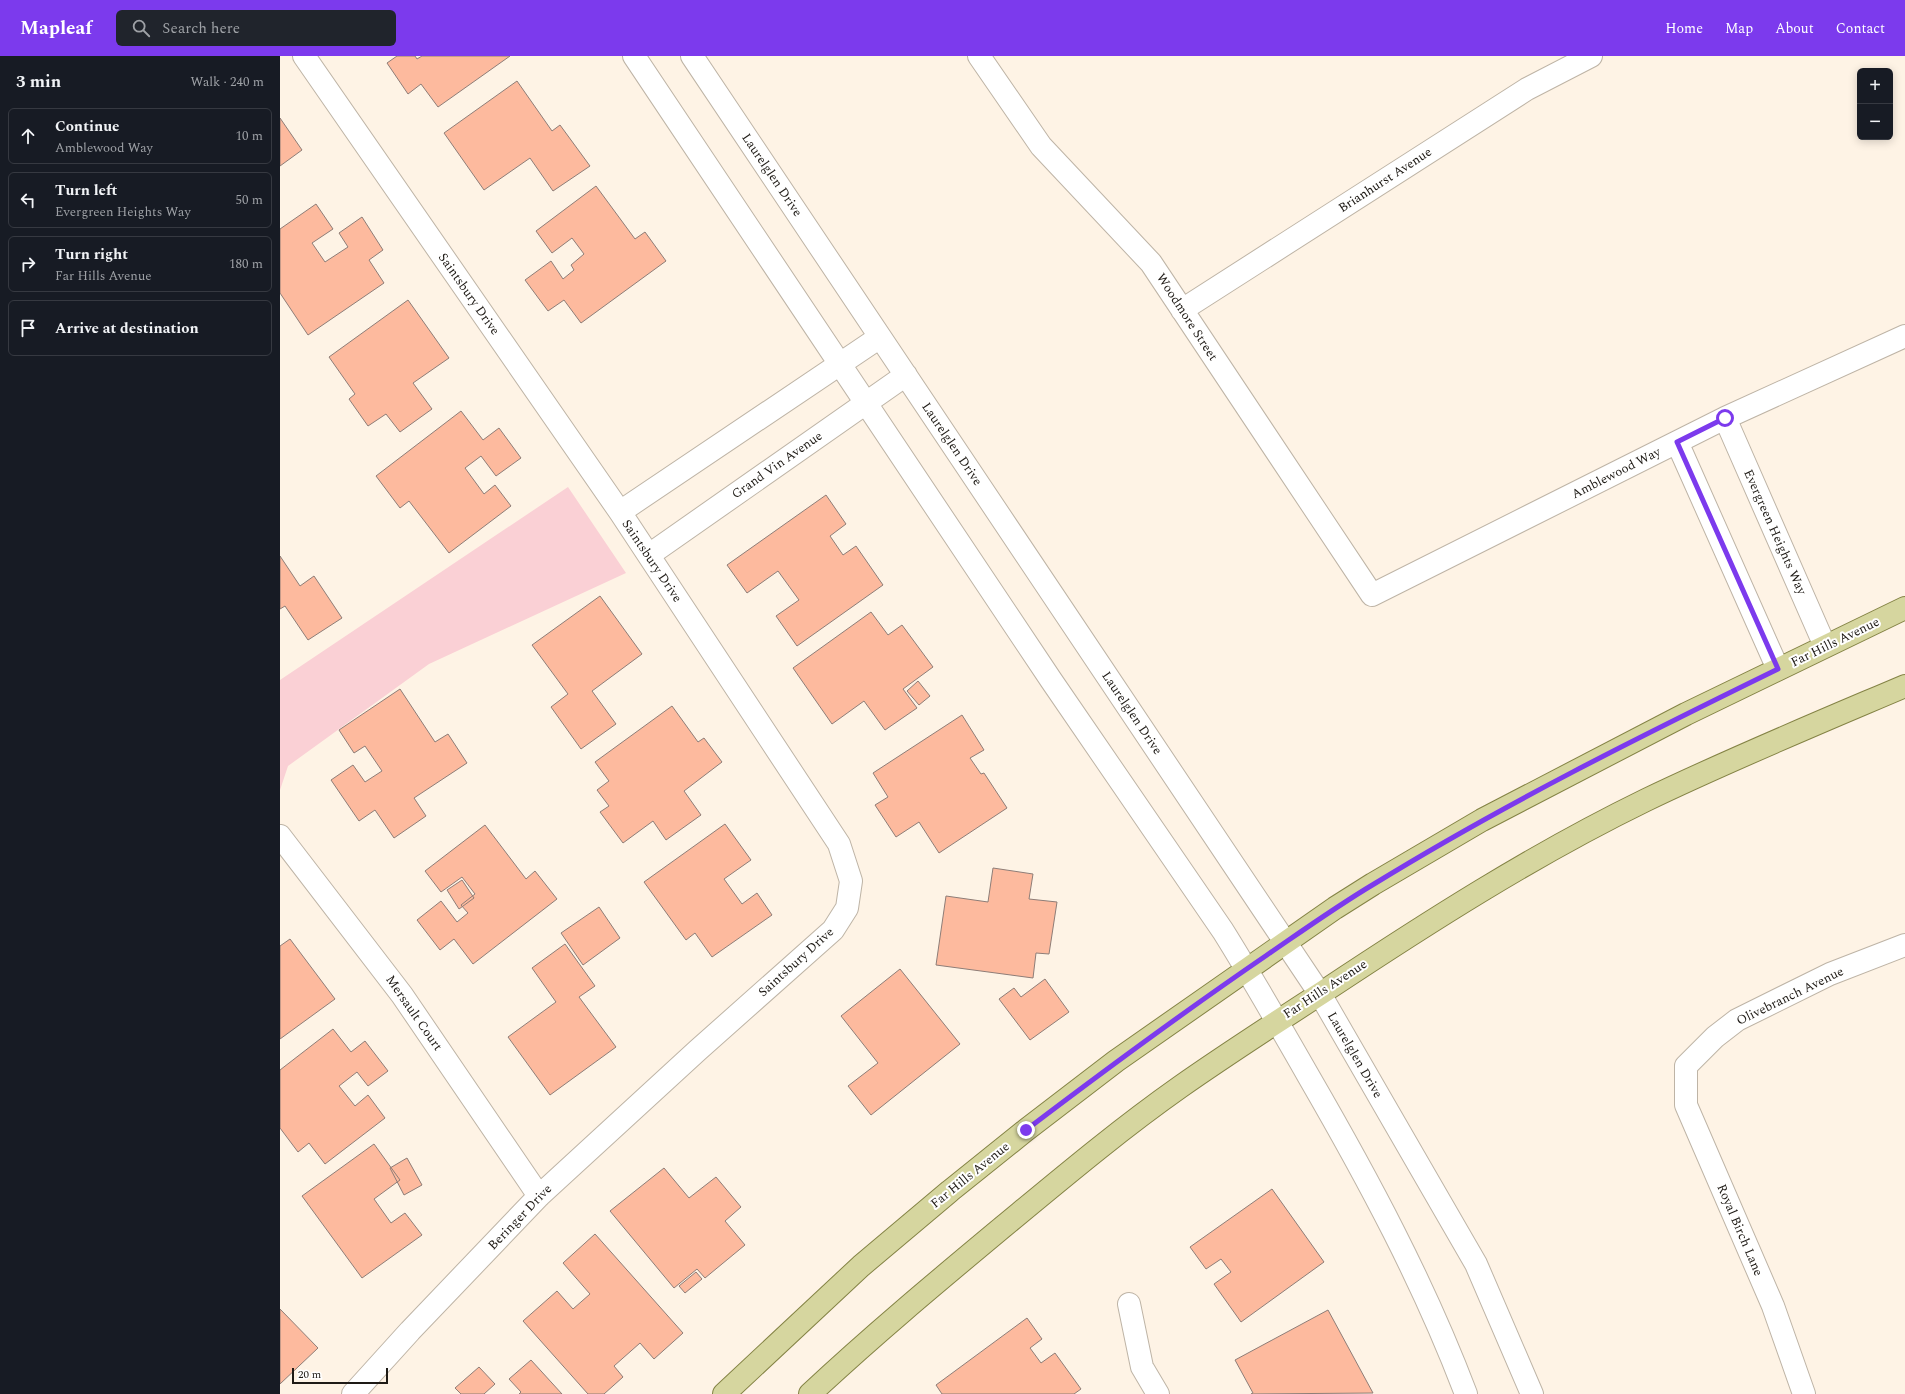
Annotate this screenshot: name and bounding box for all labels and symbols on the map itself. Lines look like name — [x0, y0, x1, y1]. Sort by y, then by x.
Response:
street label: Laurelglen Drive — [737, 129, 807, 221]
street label: Brianhurst Avenue — [1334, 142, 1436, 218]
street label: Saintsbury Drive — [433, 249, 505, 339]
street label: Woodmore Street — [1151, 269, 1223, 365]
street label: Laurelglen Drive — [917, 398, 987, 490]
route start — [1716, 409, 1734, 427]
street label: Grand Vin Avenue — [727, 426, 827, 504]
street label: Amblewood Way — [1568, 442, 1665, 504]
street label: Evergreen Heights Way — [1738, 466, 1812, 599]
street label: Saintsbury Drive — [617, 515, 687, 607]
street label: Far Hills Avenue — [1787, 612, 1883, 672]
street label: Laurelglen Drive — [1097, 667, 1167, 759]
street label: Saintsbury Drive — [754, 922, 838, 1002]
street label: Far Hills Avenue — [1279, 954, 1371, 1024]
street label: Olivebranch Avenue — [1733, 961, 1847, 1031]
street label: Mersault Court — [380, 971, 448, 1055]
street label: Laurelglen Drive — [1322, 1008, 1388, 1102]
route end — [1017, 1121, 1035, 1139]
street label: Far Hills Avenue — [926, 1137, 1014, 1213]
street label: Beringer Drive — [483, 1179, 557, 1255]
street label: Royal Birch Lane — [1712, 1181, 1768, 1279]
scale bar — [292, 1366, 388, 1385]

